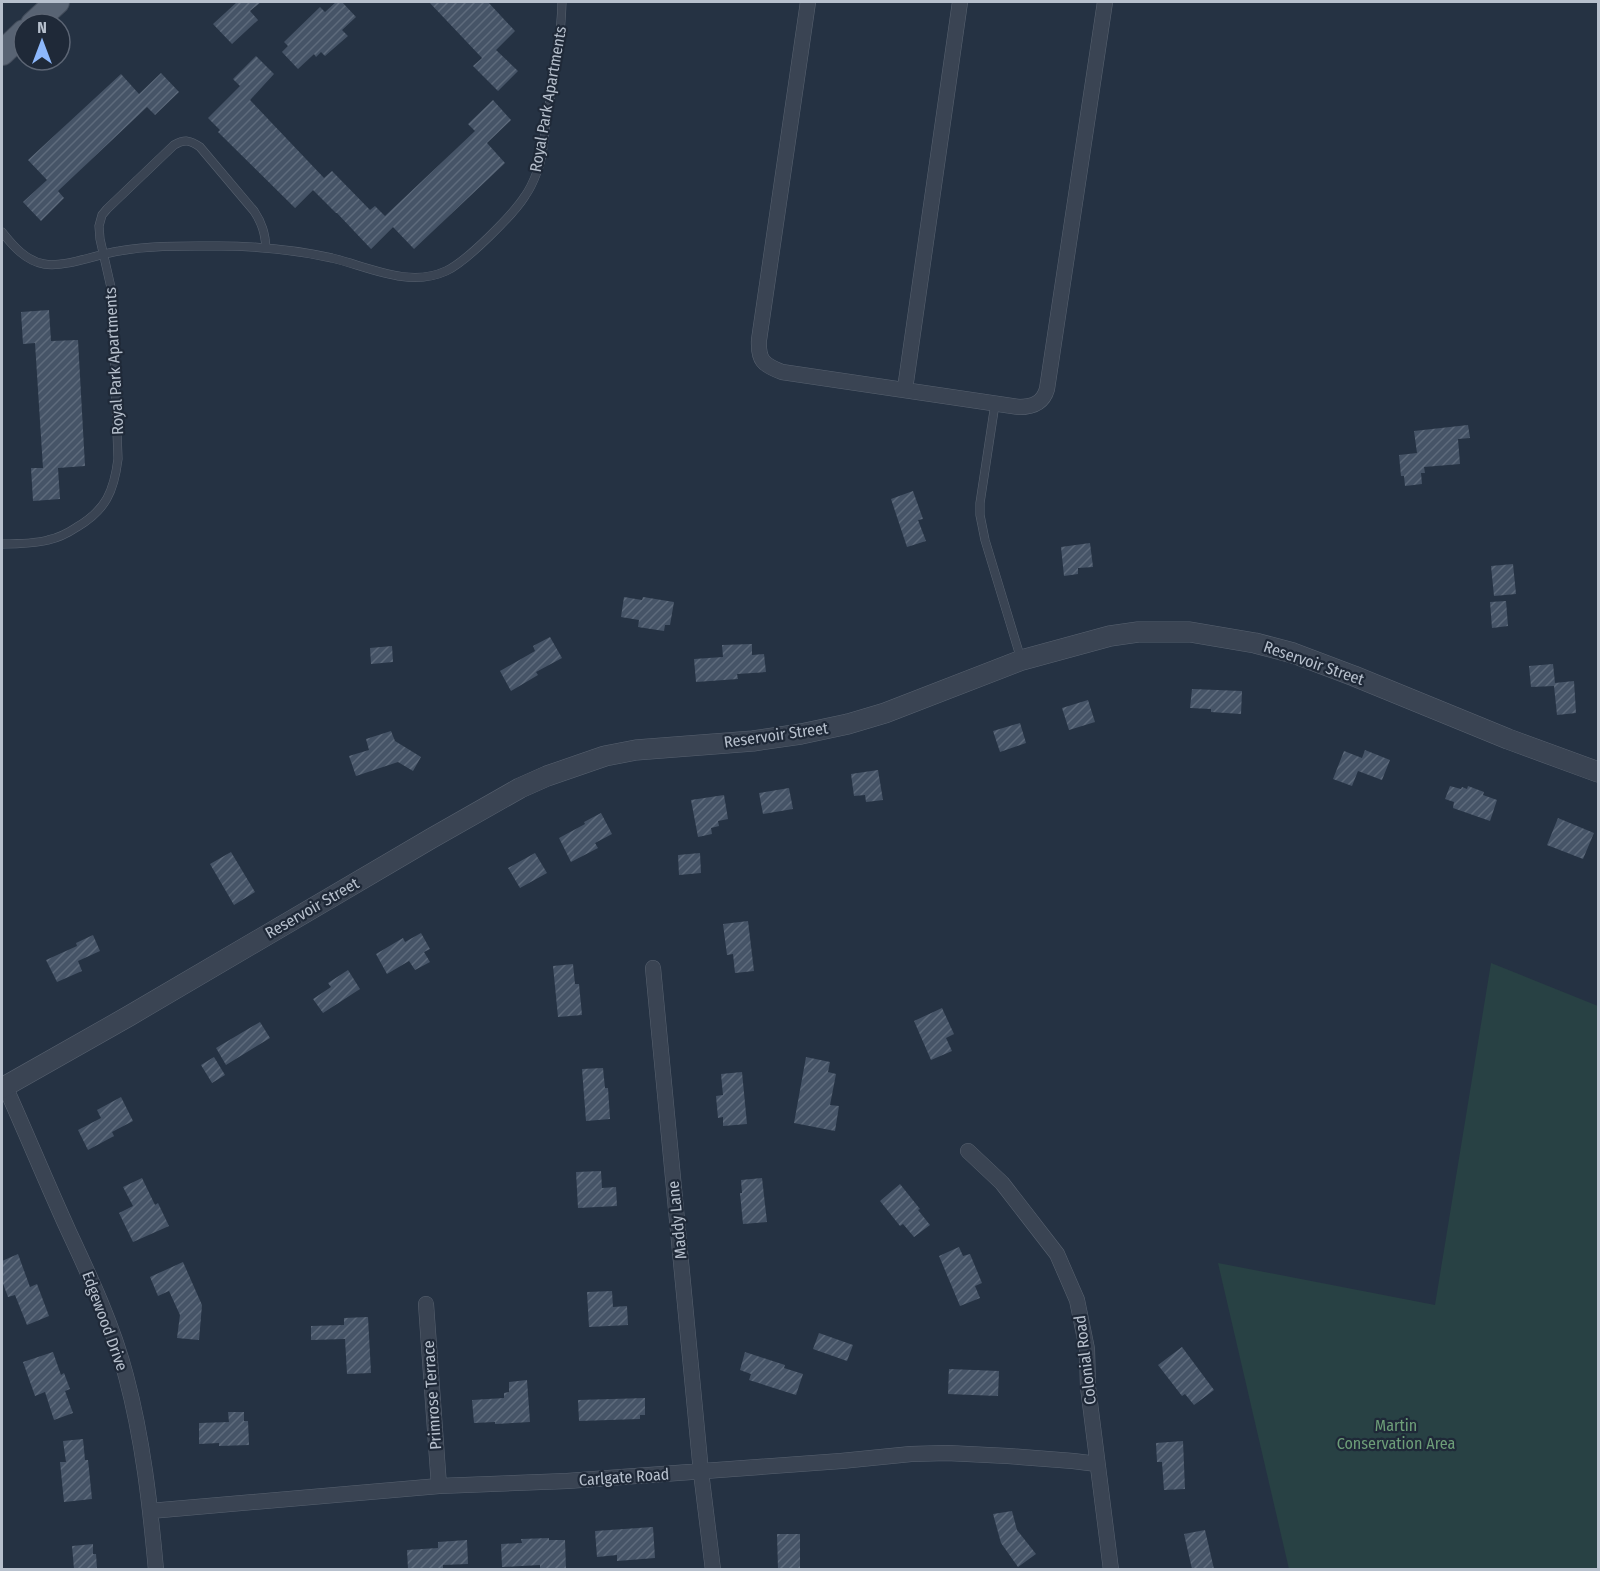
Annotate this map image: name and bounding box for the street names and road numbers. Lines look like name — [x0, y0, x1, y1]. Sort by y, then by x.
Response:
street label: Royal Park Apartments — [526, 24, 570, 173]
street label: Royal Park Apartments — [101, 287, 127, 435]
street label: Reservoir Street — [1261, 637, 1367, 689]
street label: Reservoir Street — [723, 718, 830, 752]
street label: Reservoir Street — [262, 873, 363, 942]
street label: Maddy Lane — [663, 1180, 691, 1260]
street label: Edgewood Drive — [78, 1269, 132, 1373]
street label: Colonial Road — [1070, 1314, 1100, 1406]
street label: Primrose Terrace — [419, 1340, 445, 1450]
street label: Carlgate Road — [578, 1464, 670, 1490]

